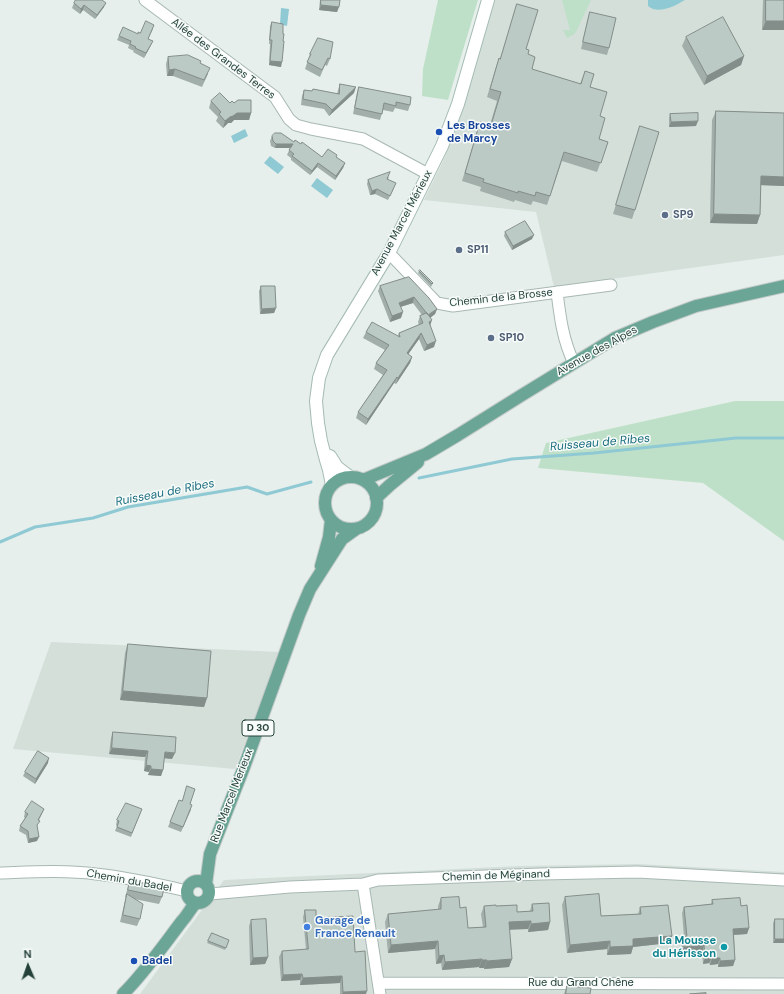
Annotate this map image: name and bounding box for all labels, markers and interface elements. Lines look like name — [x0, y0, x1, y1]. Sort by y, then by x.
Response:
street label: Allée des Grandes Terres — [168, 16, 278, 102]
place label: Les Brosses de Marcy — [447, 119, 510, 145]
marker: Les Brosses de Marcy — [434, 127, 444, 137]
street label: Avenue Marcel Mérieux — [369, 168, 435, 278]
place label: SP9 — [673, 208, 693, 222]
marker: SP9 — [660, 210, 670, 220]
place label: SP11 — [467, 243, 488, 257]
marker: SP11 — [454, 245, 464, 255]
street label: Chemin de la Brosse — [449, 286, 553, 310]
street label: Avenue des Alpes — [554, 323, 640, 379]
place label: SP10 — [499, 331, 524, 345]
marker: SP10 — [486, 333, 496, 343]
water label: Ruisseau de Ribes — [549, 431, 651, 455]
water label: Ruisseau de Ribes — [114, 476, 216, 510]
road number: D 30 — [242, 720, 274, 736]
street label: Rue Marcel Merieux — [208, 747, 256, 845]
street label: Chemin du Badel — [85, 867, 173, 895]
street label: Chemin de Méginand — [442, 868, 550, 884]
place label: Garage de France Renault — [315, 914, 396, 940]
marker: Garage de France Renault — [302, 922, 312, 932]
place label: La Mousse du Hérisson — [652, 934, 716, 960]
marker: La Mousse du Hérisson — [719, 942, 729, 952]
north arrow — [8, 946, 48, 986]
text: N — [23, 947, 32, 961]
place label: Badel — [142, 954, 172, 968]
marker: Badel — [129, 956, 139, 966]
street label: Rue du Grand Chêne — [528, 976, 634, 990]

